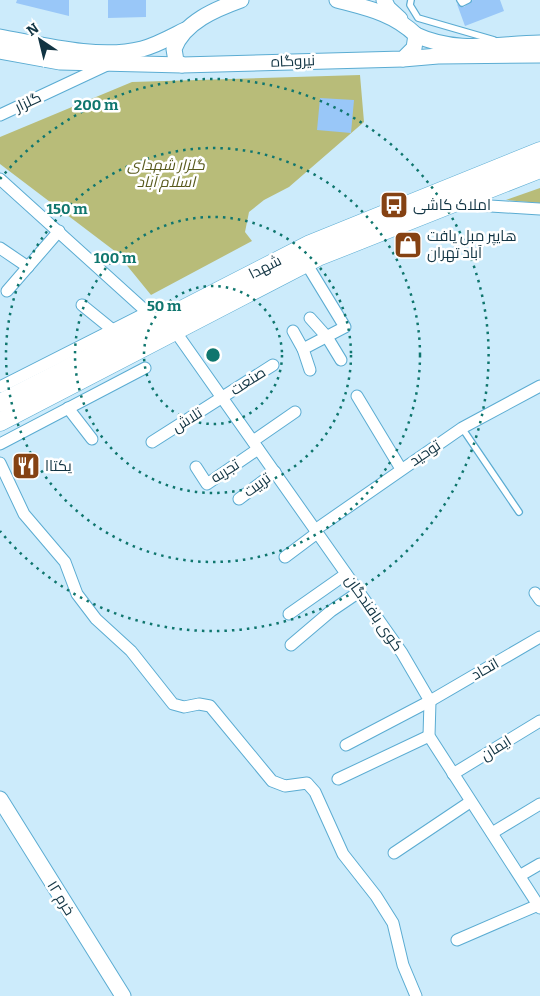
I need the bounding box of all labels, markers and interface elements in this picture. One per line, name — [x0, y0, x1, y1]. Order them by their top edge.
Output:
north arrow — [15, 15, 65, 65]
text: N — [24, 20, 42, 40]
street label: نیروگاه — [270, 51, 316, 71]
street label: گلزار — [11, 88, 44, 116]
text: 200 m — [74, 96, 119, 114]
park label: گلزار شهدای اسلام آباد — [127, 156, 206, 192]
bus stop icon: املاک کاشی — [379, 190, 409, 220]
place label: املاک کاشی — [413, 196, 491, 215]
text: 150 m — [46, 200, 88, 218]
place label: هایپر مبل یافت آباد تهران — [427, 227, 517, 263]
shop icon: هایپر مبل یافت آباد تهران — [393, 230, 423, 260]
text: 100 m — [94, 249, 137, 267]
street label: شهدا — [246, 251, 285, 284]
text: 50 m — [147, 297, 182, 315]
centre of rings — [204, 346, 222, 364]
street label: صنعت — [227, 363, 269, 399]
street label: تلاش — [169, 404, 206, 437]
street label: توحید — [406, 436, 444, 470]
restaurant icon: یکتاا — [11, 451, 41, 481]
street label: تجربه — [207, 455, 243, 487]
place label: یکتاا — [45, 457, 72, 475]
street label: تربیت — [240, 469, 274, 501]
street label: کوی بافندگان — [340, 571, 407, 655]
street label: اتحاد — [468, 654, 502, 684]
street label: ایمان — [477, 732, 515, 765]
street label: خرم ۱۲ — [43, 877, 79, 919]

